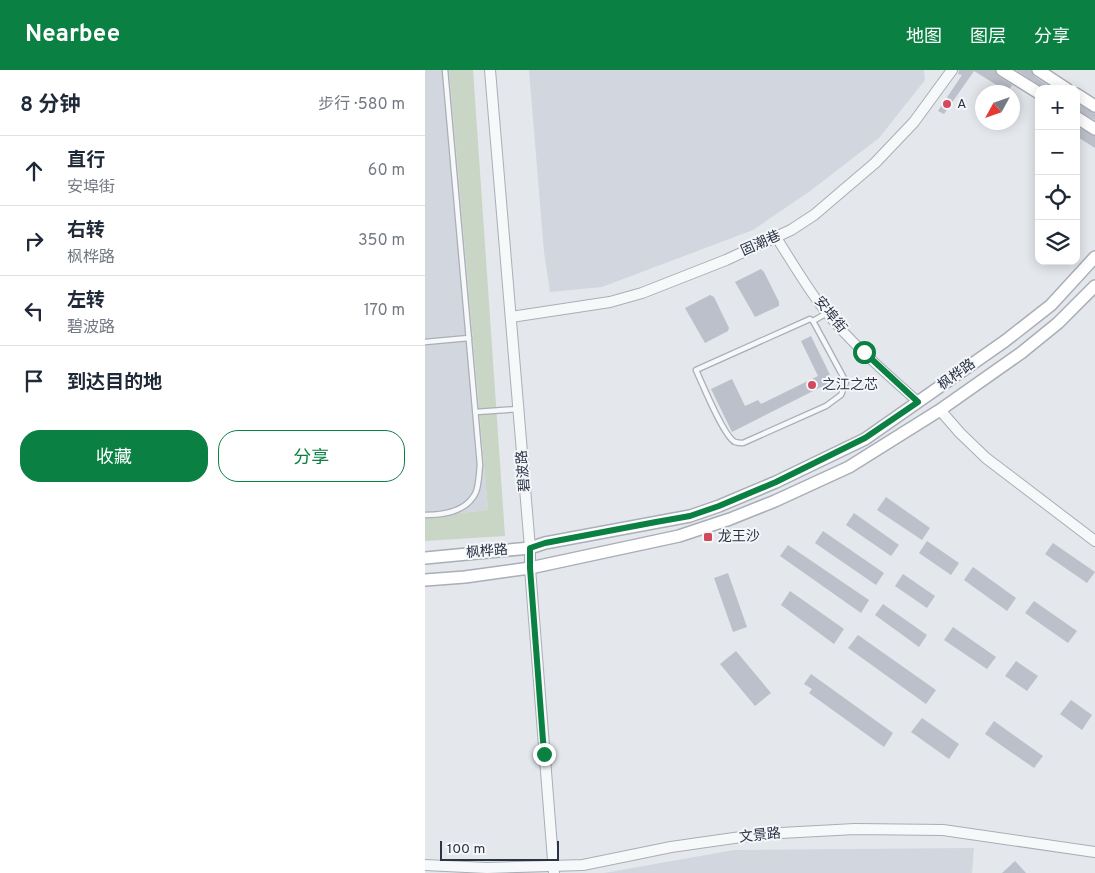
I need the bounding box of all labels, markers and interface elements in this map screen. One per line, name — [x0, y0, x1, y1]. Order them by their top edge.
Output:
text: Nearbee — [25, 20, 120, 50]
text: 地图 — [906, 26, 942, 49]
text: 图层 — [970, 26, 1006, 49]
text: 分享 — [1034, 26, 1070, 49]
north arrow — [975, 85, 1020, 130]
map controls — [1035, 85, 1080, 265]
button: + — [1035, 85, 1080, 130]
text: 8 分钟 — [20, 92, 80, 119]
text: 步行 · 580 m — [318, 95, 405, 115]
place label: A — [957, 96, 967, 113]
marker: A — [941, 98, 953, 110]
button: − — [1035, 130, 1080, 175]
text: 直行 — [67, 149, 105, 173]
icon: ahead — [20, 157, 48, 185]
text: 60 m — [368, 161, 405, 181]
button: locate — [1035, 175, 1080, 220]
text: 安埠街 — [67, 178, 115, 198]
text: 右转 — [67, 219, 105, 243]
button: layers — [1035, 220, 1080, 265]
icon: right — [20, 227, 48, 255]
street label: 固潮巷 — [738, 228, 784, 260]
text: 350 m — [358, 231, 405, 251]
text: 枫桦路 — [67, 248, 115, 268]
text: 左转 — [67, 289, 105, 313]
street label: 安埠街 — [810, 293, 851, 337]
icon: left — [20, 297, 48, 325]
text: 170 m — [364, 301, 405, 321]
text: 碧波路 — [67, 318, 115, 338]
route start — [853, 341, 876, 364]
street label: 枫桦路 — [934, 355, 979, 394]
icon: arrive — [20, 367, 48, 395]
text: 到达目的地 — [67, 371, 162, 395]
place label: 之江之芯 — [822, 377, 878, 394]
marker: 之江之芯 — [806, 379, 818, 391]
button: 收藏 — [20, 430, 208, 482]
button: 分享 — [218, 430, 405, 482]
street label: 碧波路 — [514, 449, 534, 493]
place label: 龙王沙 — [718, 528, 760, 546]
marker: 龙王沙 — [702, 531, 714, 543]
street label: 枫桦路 — [465, 541, 509, 562]
route end — [533, 743, 556, 766]
street label: 文景路 — [738, 825, 782, 847]
scale bar — [440, 838, 559, 861]
text: 100 m — [447, 841, 485, 858]

